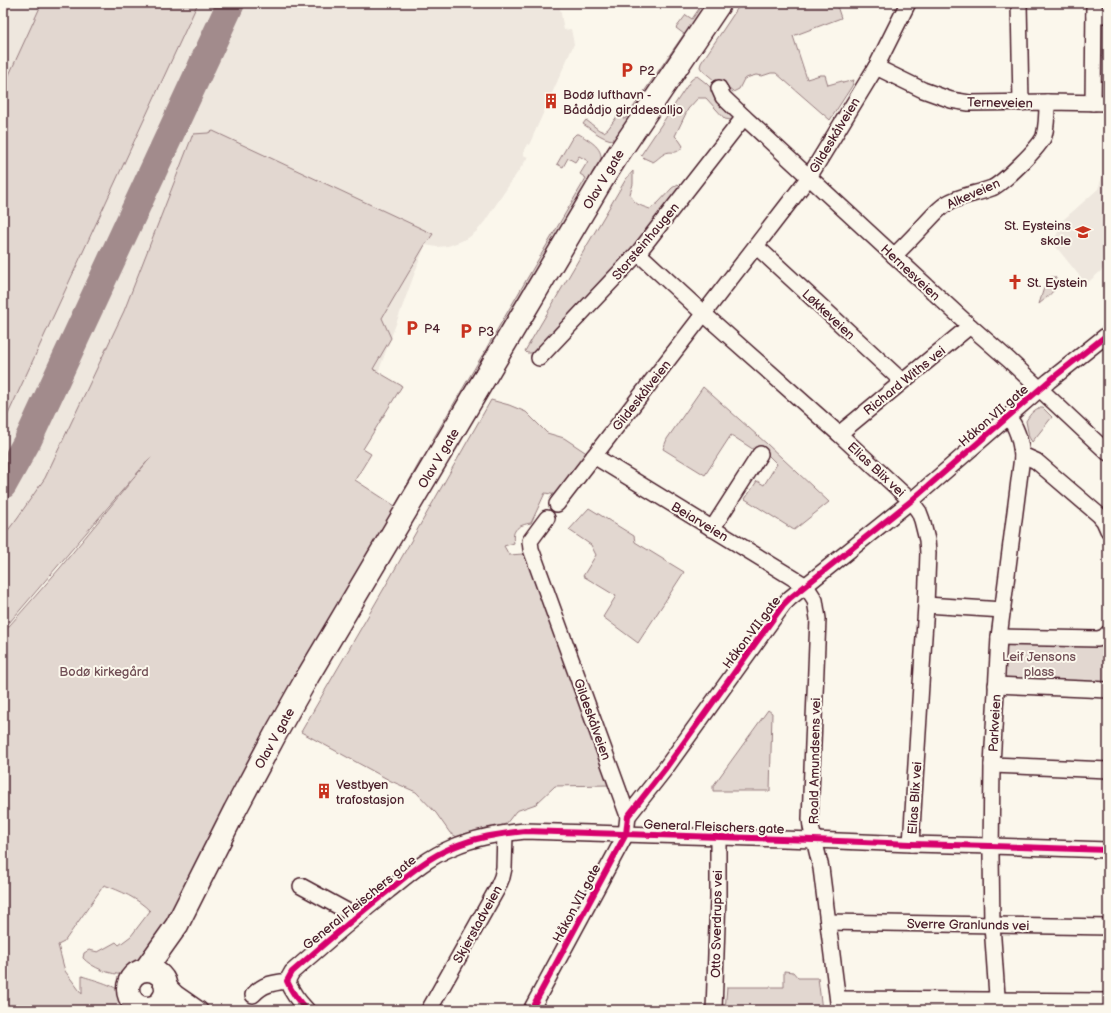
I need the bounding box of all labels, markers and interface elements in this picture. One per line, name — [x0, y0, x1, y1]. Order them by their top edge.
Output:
parking icon: P2 — [618, 61, 636, 79]
place label: P2 — [639, 63, 655, 79]
place label: Bodø lufthavn - Bådådjo girddesalljo — [563, 87, 683, 118]
building icon: Bodø lufthavn - Bådådjo girddesalljo — [542, 92, 560, 110]
street label: Terneveien — [967, 94, 1033, 112]
street label: Gildeskålveien — [806, 95, 864, 176]
street label: Olav V gate — [580, 146, 628, 212]
street label: Alkeveien — [944, 175, 1002, 213]
street label: Storsteinhaugen — [609, 200, 683, 284]
place label: St. Eysteins skole — [1004, 218, 1072, 249]
school or university icon: St. Eysteins skole — [1074, 223, 1092, 241]
street label: Hernesveien — [877, 241, 943, 304]
church icon: St. Eystein — [1006, 273, 1024, 291]
place label: St. Eystein — [1027, 275, 1087, 291]
street label: Løkkeveien — [799, 286, 858, 343]
parking icon: P4 — [403, 319, 421, 337]
place label: P4 — [424, 321, 440, 337]
parking icon: P3 — [457, 322, 475, 340]
place label: P3 — [478, 324, 494, 340]
street label: Richard Withs vei — [860, 343, 949, 419]
street label: Gildeskålveien — [609, 357, 674, 434]
street label: Håkon VII gate — [956, 381, 1032, 450]
street label: Olav V gate — [415, 425, 463, 491]
street label: Elias Blix vei — [844, 439, 909, 501]
street label: Beiarveien — [668, 499, 731, 545]
street label: Håkon VII gate — [719, 593, 784, 672]
park label: Leif Jensons plass — [1002, 649, 1076, 680]
park label: Bodø kirkegård — [59, 664, 149, 680]
street label: Gildeskålveien — [570, 676, 614, 762]
street label: Parkveien — [985, 694, 1005, 752]
street label: Roald Amundsens vei — [806, 698, 824, 824]
street label: Olav V gate — [252, 705, 298, 772]
street label: Elias Blix vei — [904, 761, 926, 835]
place label: Vestbyen trafostasjon — [336, 777, 404, 808]
building icon: Vestbyen trafostasjon — [315, 782, 333, 800]
street label: General Fleischers gate — [643, 817, 785, 837]
street label: General Fleischers gate — [300, 852, 420, 953]
street label: Håkon VII gate — [549, 861, 604, 945]
street label: Otto Sverdrups vei — [708, 870, 726, 978]
street label: Skjerstadveien — [450, 883, 506, 966]
street label: Sverre Granlunds vei — [907, 916, 1029, 934]

